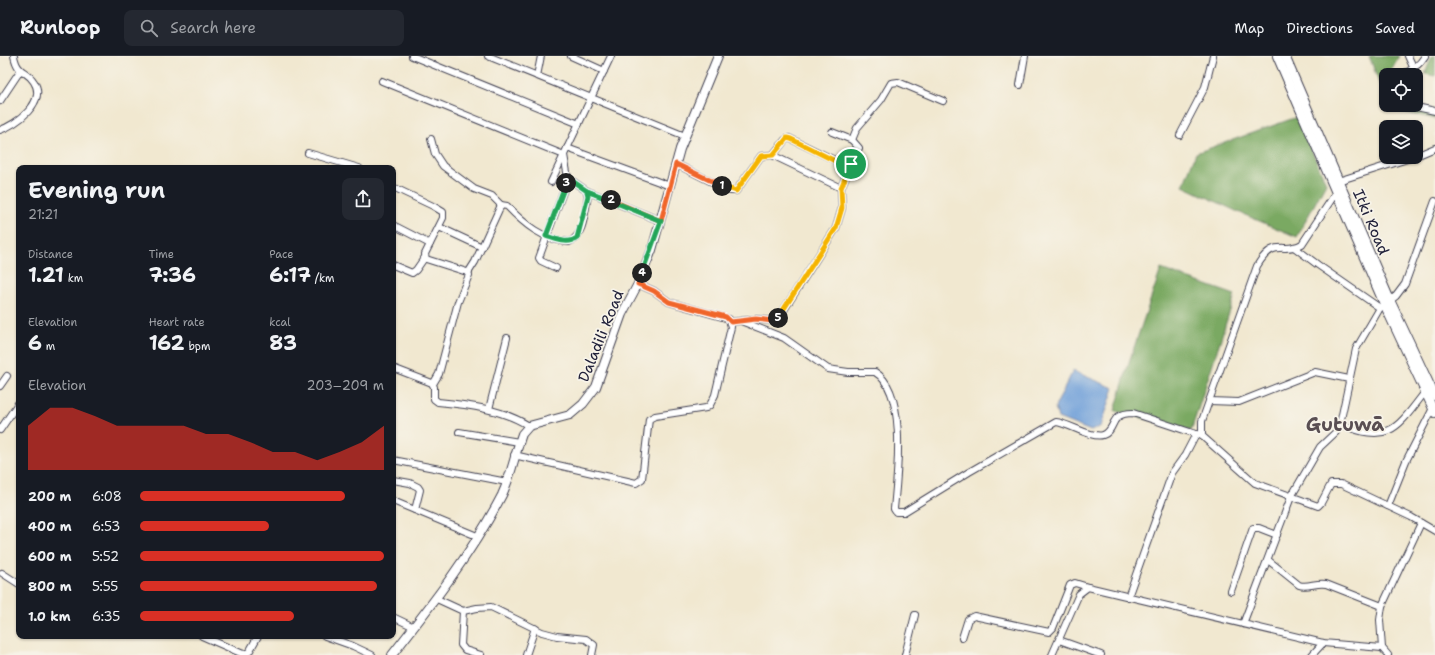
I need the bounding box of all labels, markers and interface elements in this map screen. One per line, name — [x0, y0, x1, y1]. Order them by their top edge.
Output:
search box — [124, 10, 404, 46]
text: Runloop — [20, 15, 100, 40]
icon: search — [138, 17, 160, 39]
text: Search here — [170, 18, 256, 38]
text: Map — [1235, 19, 1265, 37]
text: Directions — [1287, 19, 1353, 37]
text: Saved — [1375, 19, 1415, 37]
map controls — [1379, 68, 1423, 164]
button: locate — [1379, 68, 1423, 112]
button: layers — [1379, 120, 1423, 164]
pin — [834, 147, 868, 181]
icon: arrive — [840, 153, 862, 175]
pin: 3 — [556, 173, 576, 193]
text: 3 — [562, 175, 570, 190]
text: Evening run — [28, 176, 165, 205]
pin: 1 — [712, 176, 732, 196]
button: share — [342, 178, 384, 220]
text: 1 — [719, 178, 725, 193]
street label: Itki Road — [1348, 186, 1394, 258]
pin: 2 — [601, 190, 621, 210]
text: 2 — [607, 192, 615, 207]
text: 21:21 — [28, 206, 58, 223]
text: Distance — [28, 247, 73, 262]
text: Time — [149, 247, 174, 262]
text: Pace — [269, 247, 294, 262]
text: 1.21 — [28, 262, 64, 288]
text: 7:36 — [149, 262, 196, 288]
text: 6:17 — [269, 262, 311, 288]
pin: 4 — [632, 263, 652, 283]
text: 4 — [638, 265, 646, 280]
text: km — [64, 271, 83, 286]
text: /km — [311, 271, 334, 286]
street label: Daladili Road — [573, 287, 629, 385]
pin: 5 — [768, 308, 788, 328]
text: 5 — [775, 310, 781, 325]
text: Elevation — [28, 315, 77, 330]
text: Heart rate — [149, 315, 205, 330]
text: kcal — [269, 315, 291, 330]
text: 6 — [28, 330, 42, 356]
text: 162 — [149, 330, 185, 356]
text: 83 — [269, 330, 297, 356]
text: m — [42, 339, 55, 354]
text: bpm — [185, 339, 211, 354]
text: Elevation — [28, 377, 86, 394]
text: 203–209 m — [307, 377, 384, 394]
district label: Gutuwā — [1306, 412, 1384, 437]
text: 200 m — [28, 488, 71, 505]
text: 6:08 — [92, 488, 122, 505]
text: 400 m — [28, 518, 72, 535]
text: 6:53 — [92, 518, 120, 535]
text: 600 m — [28, 548, 72, 565]
text: 5:52 — [92, 548, 119, 565]
text: 800 m — [28, 578, 72, 595]
text: 5:55 — [92, 578, 118, 595]
text: 1.0 km — [28, 608, 70, 625]
text: 6:35 — [92, 608, 120, 625]

